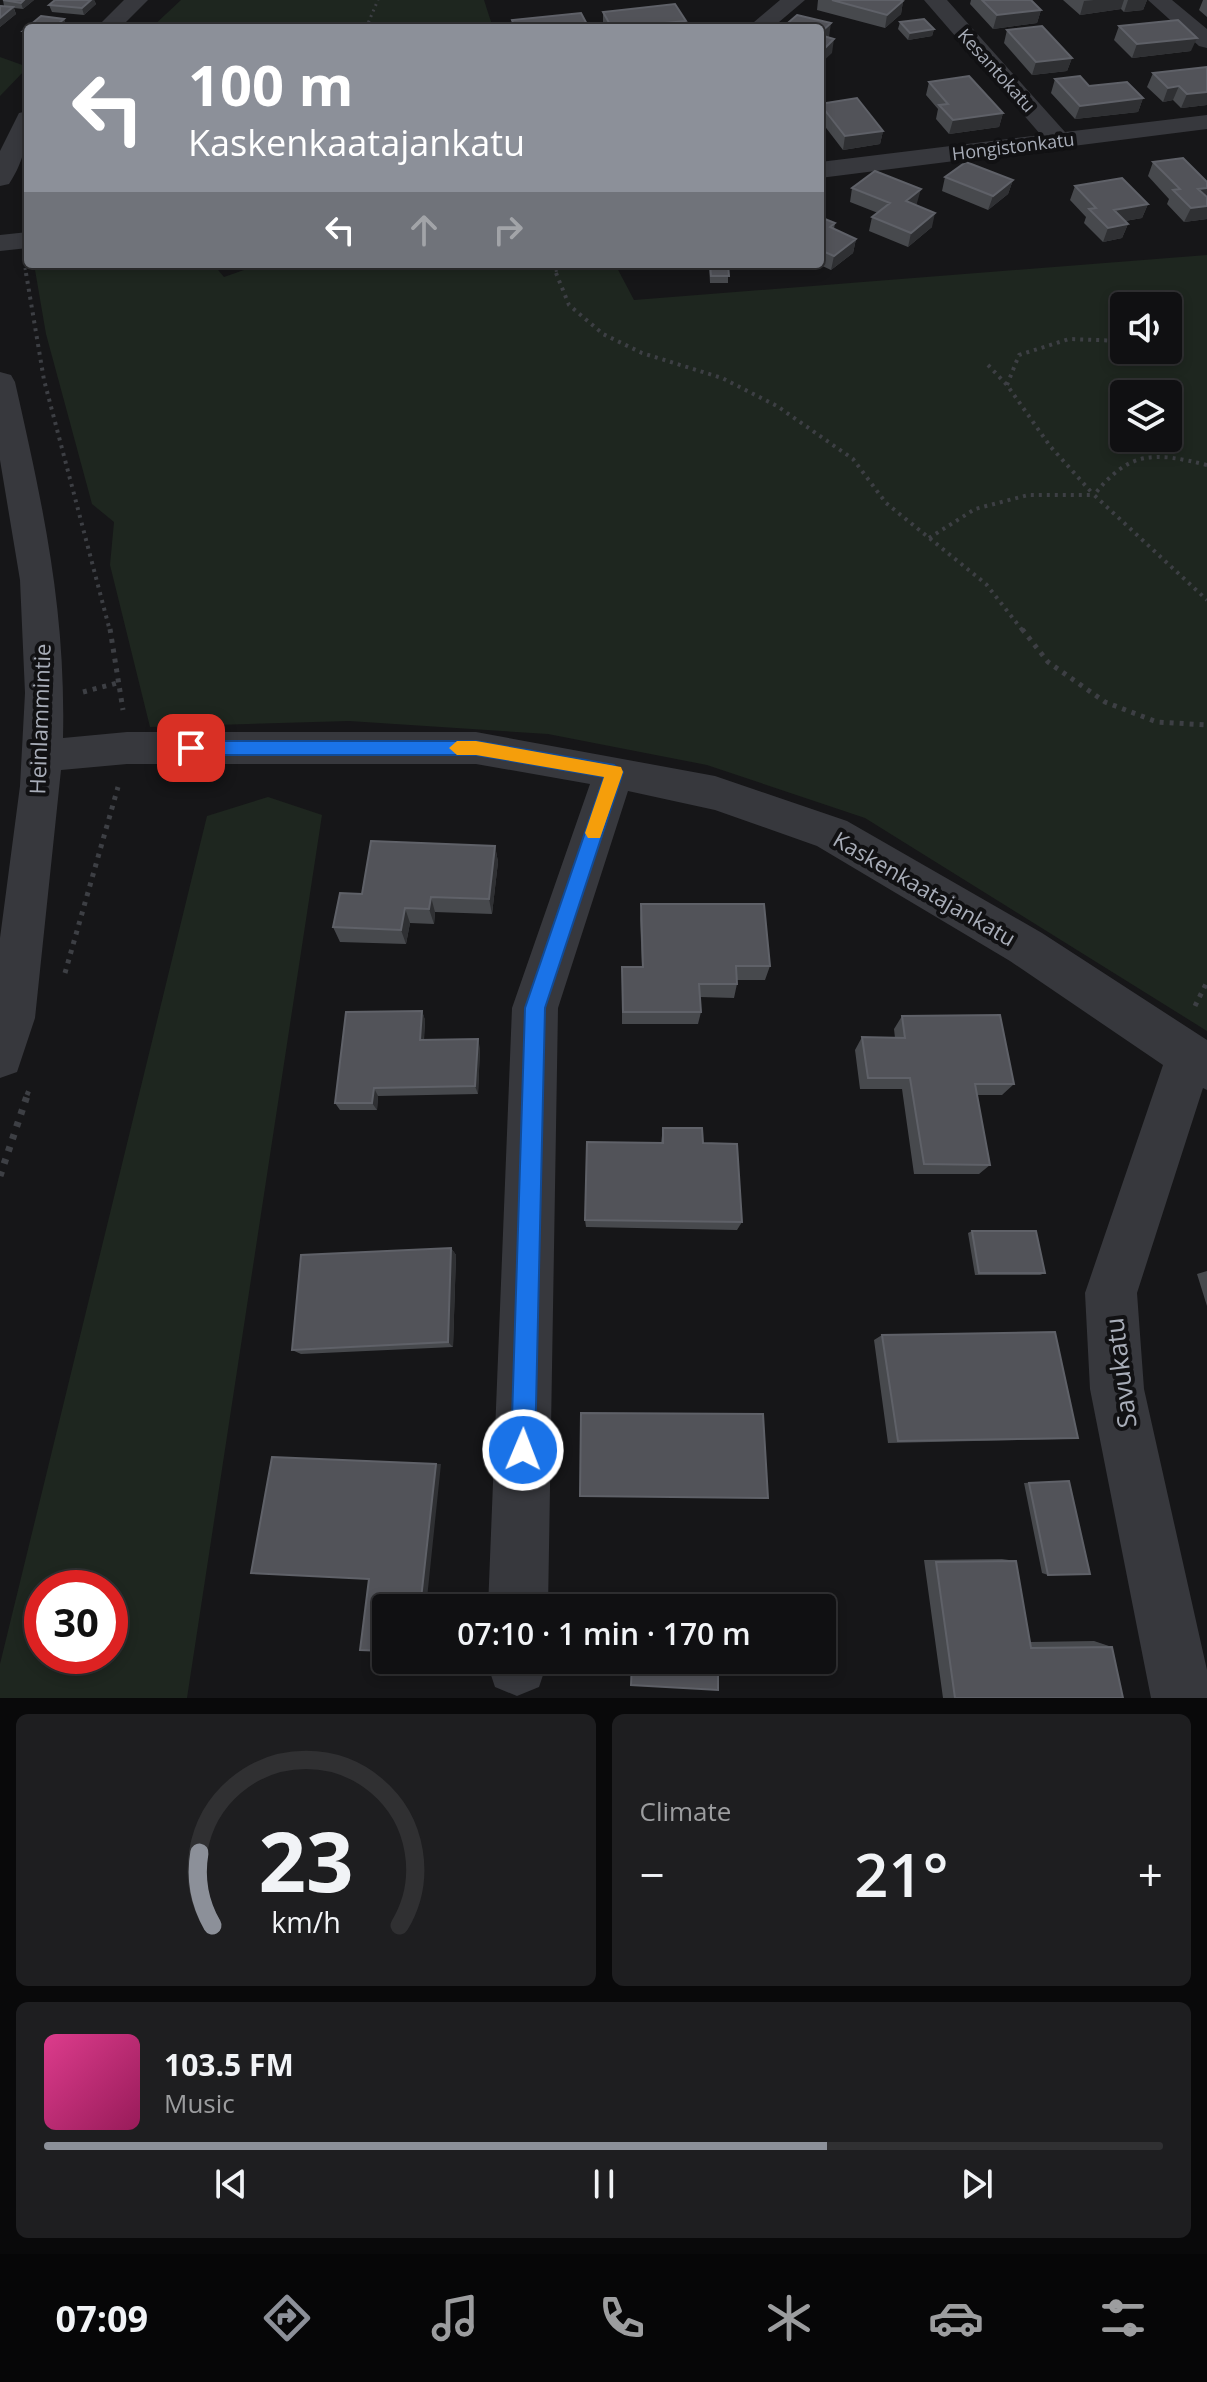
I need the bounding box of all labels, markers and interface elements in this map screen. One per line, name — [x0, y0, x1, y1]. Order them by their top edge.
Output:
street label: Kesantokatu — [953, 23, 1041, 117]
text: 100 m — [188, 46, 354, 122]
icon: left — [56, 56, 160, 160]
text: Kaskenkaatajankatu — [188, 118, 525, 167]
street label: Hongistonkatu — [950, 127, 1076, 165]
icon: left — [318, 208, 362, 252]
icon: ahead — [402, 208, 446, 252]
icon: right — [486, 208, 530, 252]
map controls — [1110, 292, 1182, 452]
button: sound — [1110, 292, 1182, 364]
button: layers — [1110, 380, 1182, 452]
street label: Heinlammintie — [21, 643, 57, 795]
pin — [157, 714, 225, 782]
icon: arrive — [169, 726, 213, 770]
street label: Kaskenkaatajankatu — [828, 823, 1022, 953]
street label: Savukatu — [1095, 1316, 1145, 1430]
position arrow — [481, 1408, 565, 1492]
speed limit sign: 30 — [24, 1570, 128, 1674]
text: 07:10 · 1 min · 170 m — [457, 1613, 751, 1654]
text: Climate — [640, 1793, 731, 1829]
text: 23 — [258, 1803, 353, 1916]
text: 21° — [854, 1833, 948, 1915]
text: − — [640, 1844, 665, 1904]
text: + — [1138, 1844, 1163, 1904]
text: km/h — [271, 1902, 340, 1941]
text: 103.5 FM — [164, 2044, 294, 2085]
text: Music — [164, 2085, 235, 2121]
icon: previous — [209, 2162, 253, 2206]
icon: pause — [582, 2162, 626, 2206]
icon: next — [955, 2162, 999, 2206]
icon: directions — [259, 2290, 315, 2346]
icon: music — [427, 2290, 483, 2346]
icon: phone — [594, 2290, 650, 2346]
icon: climate — [761, 2290, 817, 2346]
icon: car — [928, 2290, 984, 2346]
icon: filters — [1095, 2290, 1151, 2346]
text: 07:09 — [56, 2294, 148, 2343]

